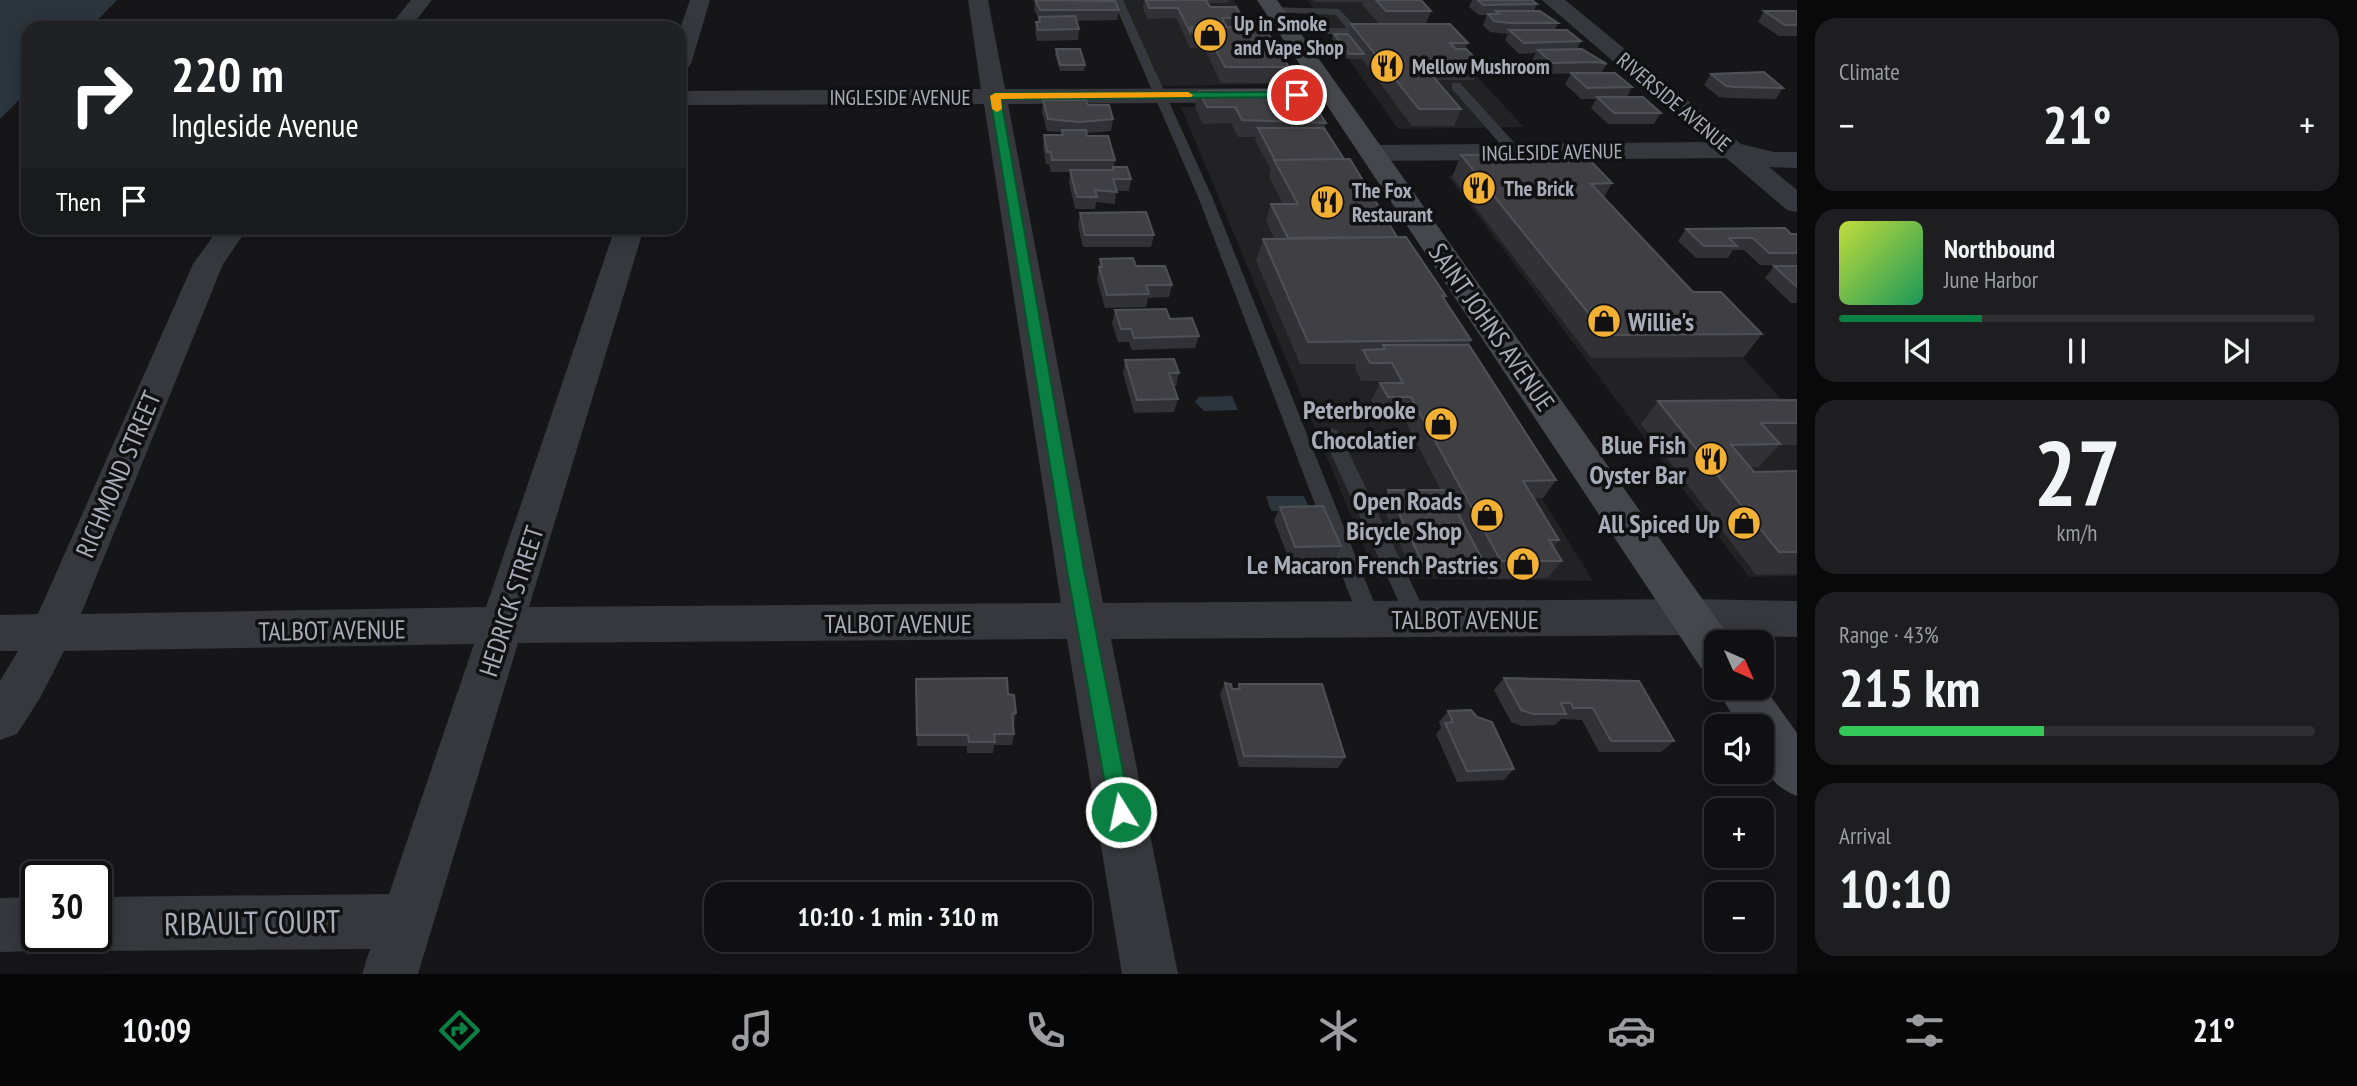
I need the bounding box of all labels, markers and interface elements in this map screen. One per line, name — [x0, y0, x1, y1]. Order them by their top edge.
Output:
place label: Up in Smoke and Vape Shop — [1234, 10, 1344, 61]
shop icon: Up in Smoke and Vape Shop — [1191, 16, 1229, 54]
text: 220 m — [171, 42, 284, 106]
street label: RIVERSIDE AVENUE — [1611, 46, 1737, 158]
restaurant icon: Mellow Mushroom — [1368, 47, 1406, 85]
icon: right — [56, 49, 147, 140]
place label: Mellow Mushroom — [1412, 53, 1550, 80]
text: Climate — [1839, 57, 1900, 86]
pin — [1267, 65, 1327, 125]
icon: arrive — [1278, 76, 1316, 114]
street label: INGLESIDE AVENUE — [829, 84, 971, 111]
text: 21° — [2043, 91, 2111, 158]
text: − — [1839, 100, 1855, 149]
text: + — [2299, 100, 2315, 149]
text: Ingleside Avenue — [171, 104, 359, 146]
street label: INGLESIDE AVENUE — [1481, 137, 1623, 167]
restaurant icon: The Brick — [1460, 169, 1498, 207]
place label: The Brick — [1504, 175, 1574, 202]
place label: The Fox Restaurant — [1352, 177, 1433, 228]
icon: arrive — [115, 182, 153, 220]
restaurant icon: The Fox Restaurant — [1308, 183, 1346, 221]
text: Then — [56, 185, 101, 218]
text: Northbound — [1944, 232, 2055, 265]
street label: SAINT JOHNS AVENUE — [1422, 237, 1562, 417]
text: June Harbor — [1944, 265, 2038, 294]
shop icon: Willie's — [1585, 302, 1623, 340]
place label: Willie's — [1627, 305, 1694, 338]
icon: previous — [1899, 332, 1937, 370]
icon: pause — [2058, 332, 2096, 370]
icon: next — [2217, 332, 2255, 370]
street label: RICHMOND STREET — [68, 385, 168, 562]
place label: Peterbrooke Chocolatier — [1303, 393, 1416, 456]
shop icon: Peterbrooke Chocolatier — [1422, 405, 1460, 443]
text: 27 — [2034, 413, 2121, 531]
place label: Blue Fish Oyster Bar — [1590, 428, 1686, 491]
restaurant icon: Blue Fish Oyster Bar — [1692, 440, 1730, 478]
place label: Open Roads Bicycle Shop — [1346, 484, 1462, 547]
shop icon: Open Roads Bicycle Shop — [1468, 496, 1506, 534]
shop icon: All Spiced Up — [1725, 504, 1763, 542]
place label: All Spiced Up — [1597, 507, 1720, 540]
text: km/h — [2057, 518, 2097, 547]
street label: HEDRICK STREET — [471, 521, 551, 680]
shop icon: Le Macaron French Pastries — [1504, 545, 1542, 583]
place label: Le Macaron French Pastries — [1247, 548, 1498, 581]
street label: TALBOT AVENUE — [1391, 603, 1539, 636]
street label: TALBOT AVENUE — [824, 607, 972, 640]
street label: TALBOT AVENUE — [258, 612, 406, 648]
text: Range · 43% — [1839, 620, 1939, 649]
north arrow — [1704, 630, 1774, 700]
map controls — [1704, 630, 1774, 952]
text: 215 km — [1839, 654, 1980, 721]
button: sound — [1704, 714, 1774, 784]
position arrow — [1084, 775, 1158, 849]
button: + — [1704, 798, 1774, 868]
text: Arrival — [1839, 821, 1891, 850]
text: 10:10 — [1839, 855, 1951, 922]
speed limit sign: 30 — [21, 861, 112, 952]
button: − — [1704, 882, 1774, 952]
street label: RIBAULT COURT — [164, 899, 340, 945]
text: 10:10 · 1 min · 310 m — [798, 900, 998, 933]
icon: directions — [435, 1006, 484, 1055]
icon: music — [728, 1006, 777, 1055]
icon: phone — [1021, 1006, 1070, 1055]
icon: climate — [1314, 1006, 1363, 1055]
icon: car — [1607, 1006, 1656, 1055]
icon: filters — [1900, 1006, 1949, 1055]
text: 10:09 — [122, 1009, 191, 1051]
text: 21° — [2193, 1009, 2235, 1051]

